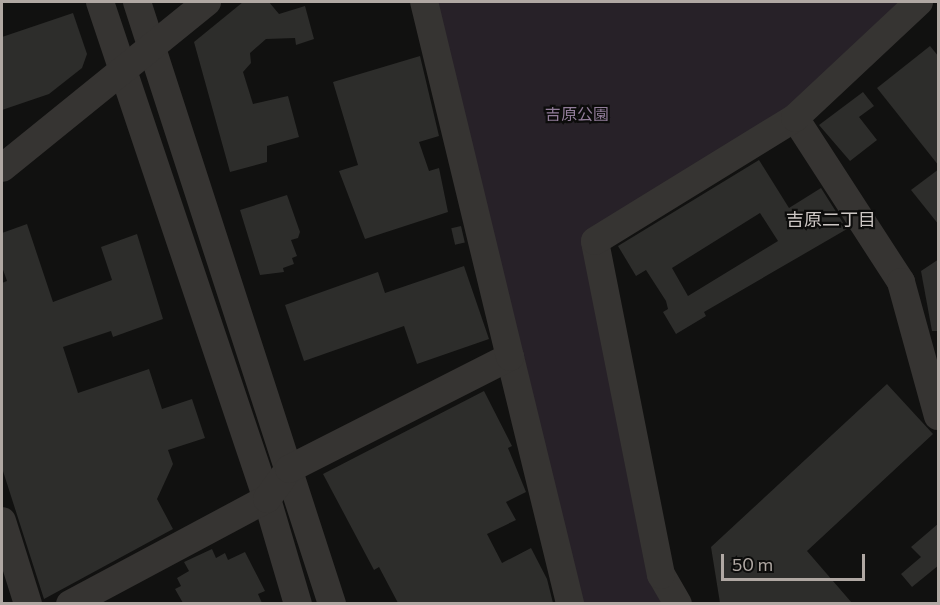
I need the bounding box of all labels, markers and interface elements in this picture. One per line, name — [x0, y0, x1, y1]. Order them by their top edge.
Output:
park label: 吉原公園 — [545, 104, 609, 124]
district label: 吉原二丁目 — [786, 208, 876, 230]
scale bar — [724, 542, 868, 580]
text: 50 m — [732, 553, 773, 575]

